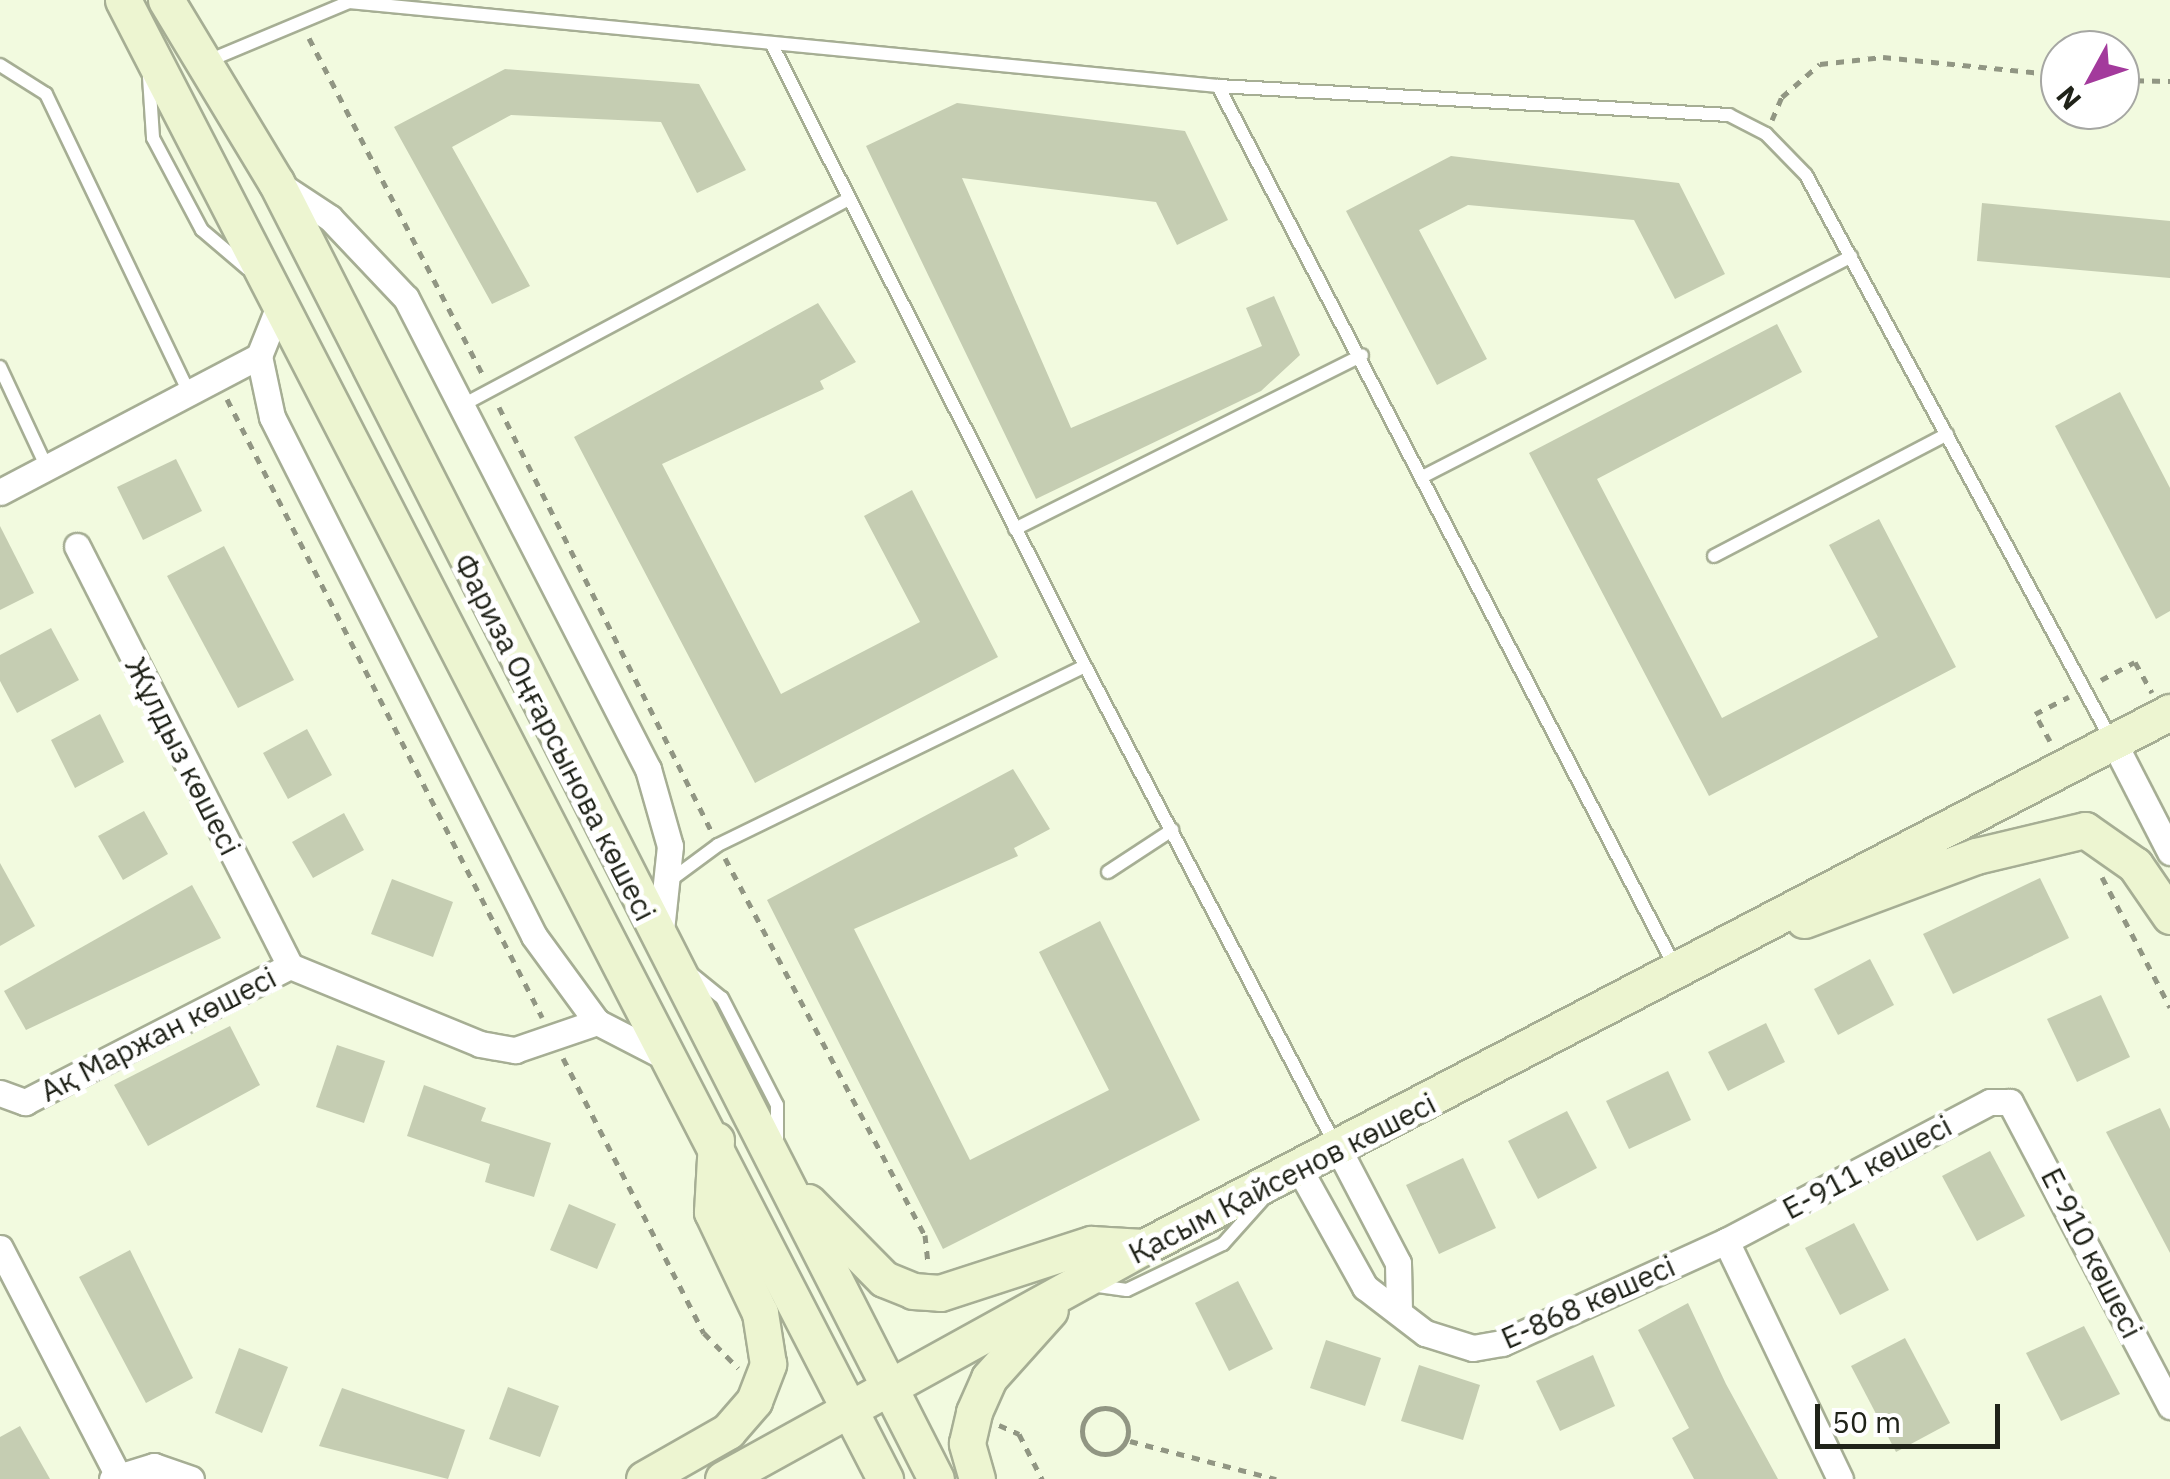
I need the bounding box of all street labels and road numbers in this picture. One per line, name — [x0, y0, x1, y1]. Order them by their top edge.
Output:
street label: Фариза Оңғарсынова көшесі — [446, 547, 664, 927]
street label: Жұлдыз көшесі — [118, 651, 248, 861]
street label: Ақ Маржан көшесі — [34, 959, 282, 1109]
street label: Қасым Қайсенов көшесі — [1122, 1085, 1442, 1271]
street label: Е-911 көшесі — [1776, 1107, 1958, 1227]
street label: Е-910 көшесі — [2034, 1162, 2150, 1344]
street label: Е-868 көшесі — [1496, 1248, 1680, 1356]

